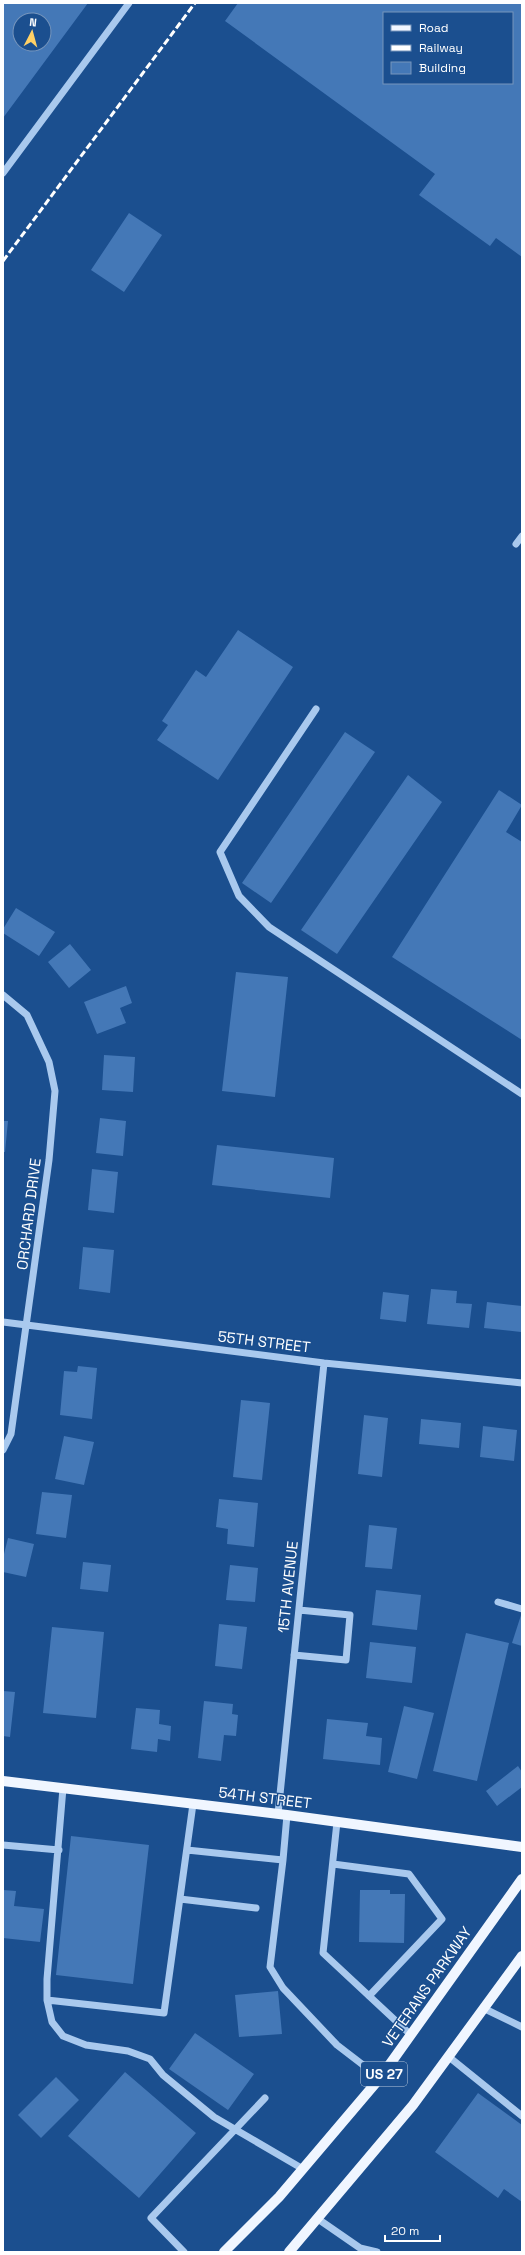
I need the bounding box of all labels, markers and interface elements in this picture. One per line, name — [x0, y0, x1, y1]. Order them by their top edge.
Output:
north arrow — [12, 12, 52, 52]
legend — [383, 12, 513, 84]
text: N — [29, 15, 37, 29]
text: Road — [419, 20, 448, 36]
text: Railway — [419, 40, 463, 56]
text: Building — [419, 60, 466, 76]
street label: ORCHARD DRIVE — [12, 1157, 45, 1271]
street label: 55TH STREET — [217, 1326, 312, 1357]
street label: 15TH AVENUE — [273, 1540, 302, 1634]
street label: 54TH STREET — [217, 1782, 313, 1813]
street label: VETERANS PARKWAY — [378, 1923, 475, 2051]
road number: US 27 — [361, 2062, 407, 2086]
scale bar — [385, 2217, 440, 2243]
text: 20 m — [391, 2223, 419, 2239]

